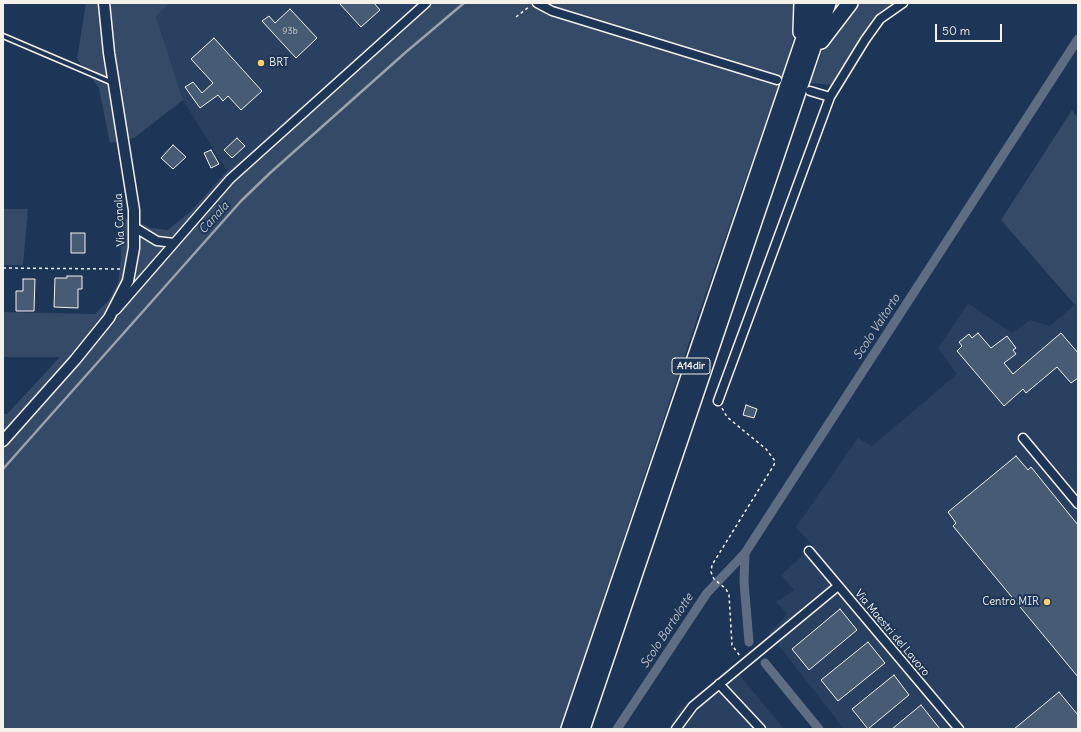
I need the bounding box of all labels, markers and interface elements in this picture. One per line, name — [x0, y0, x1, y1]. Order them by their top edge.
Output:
scale bar — [937, 16, 1004, 42]
text: 50 m — [942, 23, 970, 38]
house number: 93b — [282, 26, 298, 36]
place label: BRT — [269, 56, 289, 70]
marker: BRT — [256, 58, 266, 68]
street label: Via Canala — [112, 193, 128, 247]
water label: Canala — [196, 199, 232, 237]
water label: Scolo Valtorto — [851, 292, 903, 362]
road number: A14dir — [672, 358, 710, 374]
street label: Via Maestri del Lavoro — [852, 587, 932, 679]
water label: Scolo Bartolotte — [638, 591, 696, 671]
place label: Centro MIR — [982, 595, 1039, 609]
marker: Centro MIR — [1042, 597, 1052, 607]

